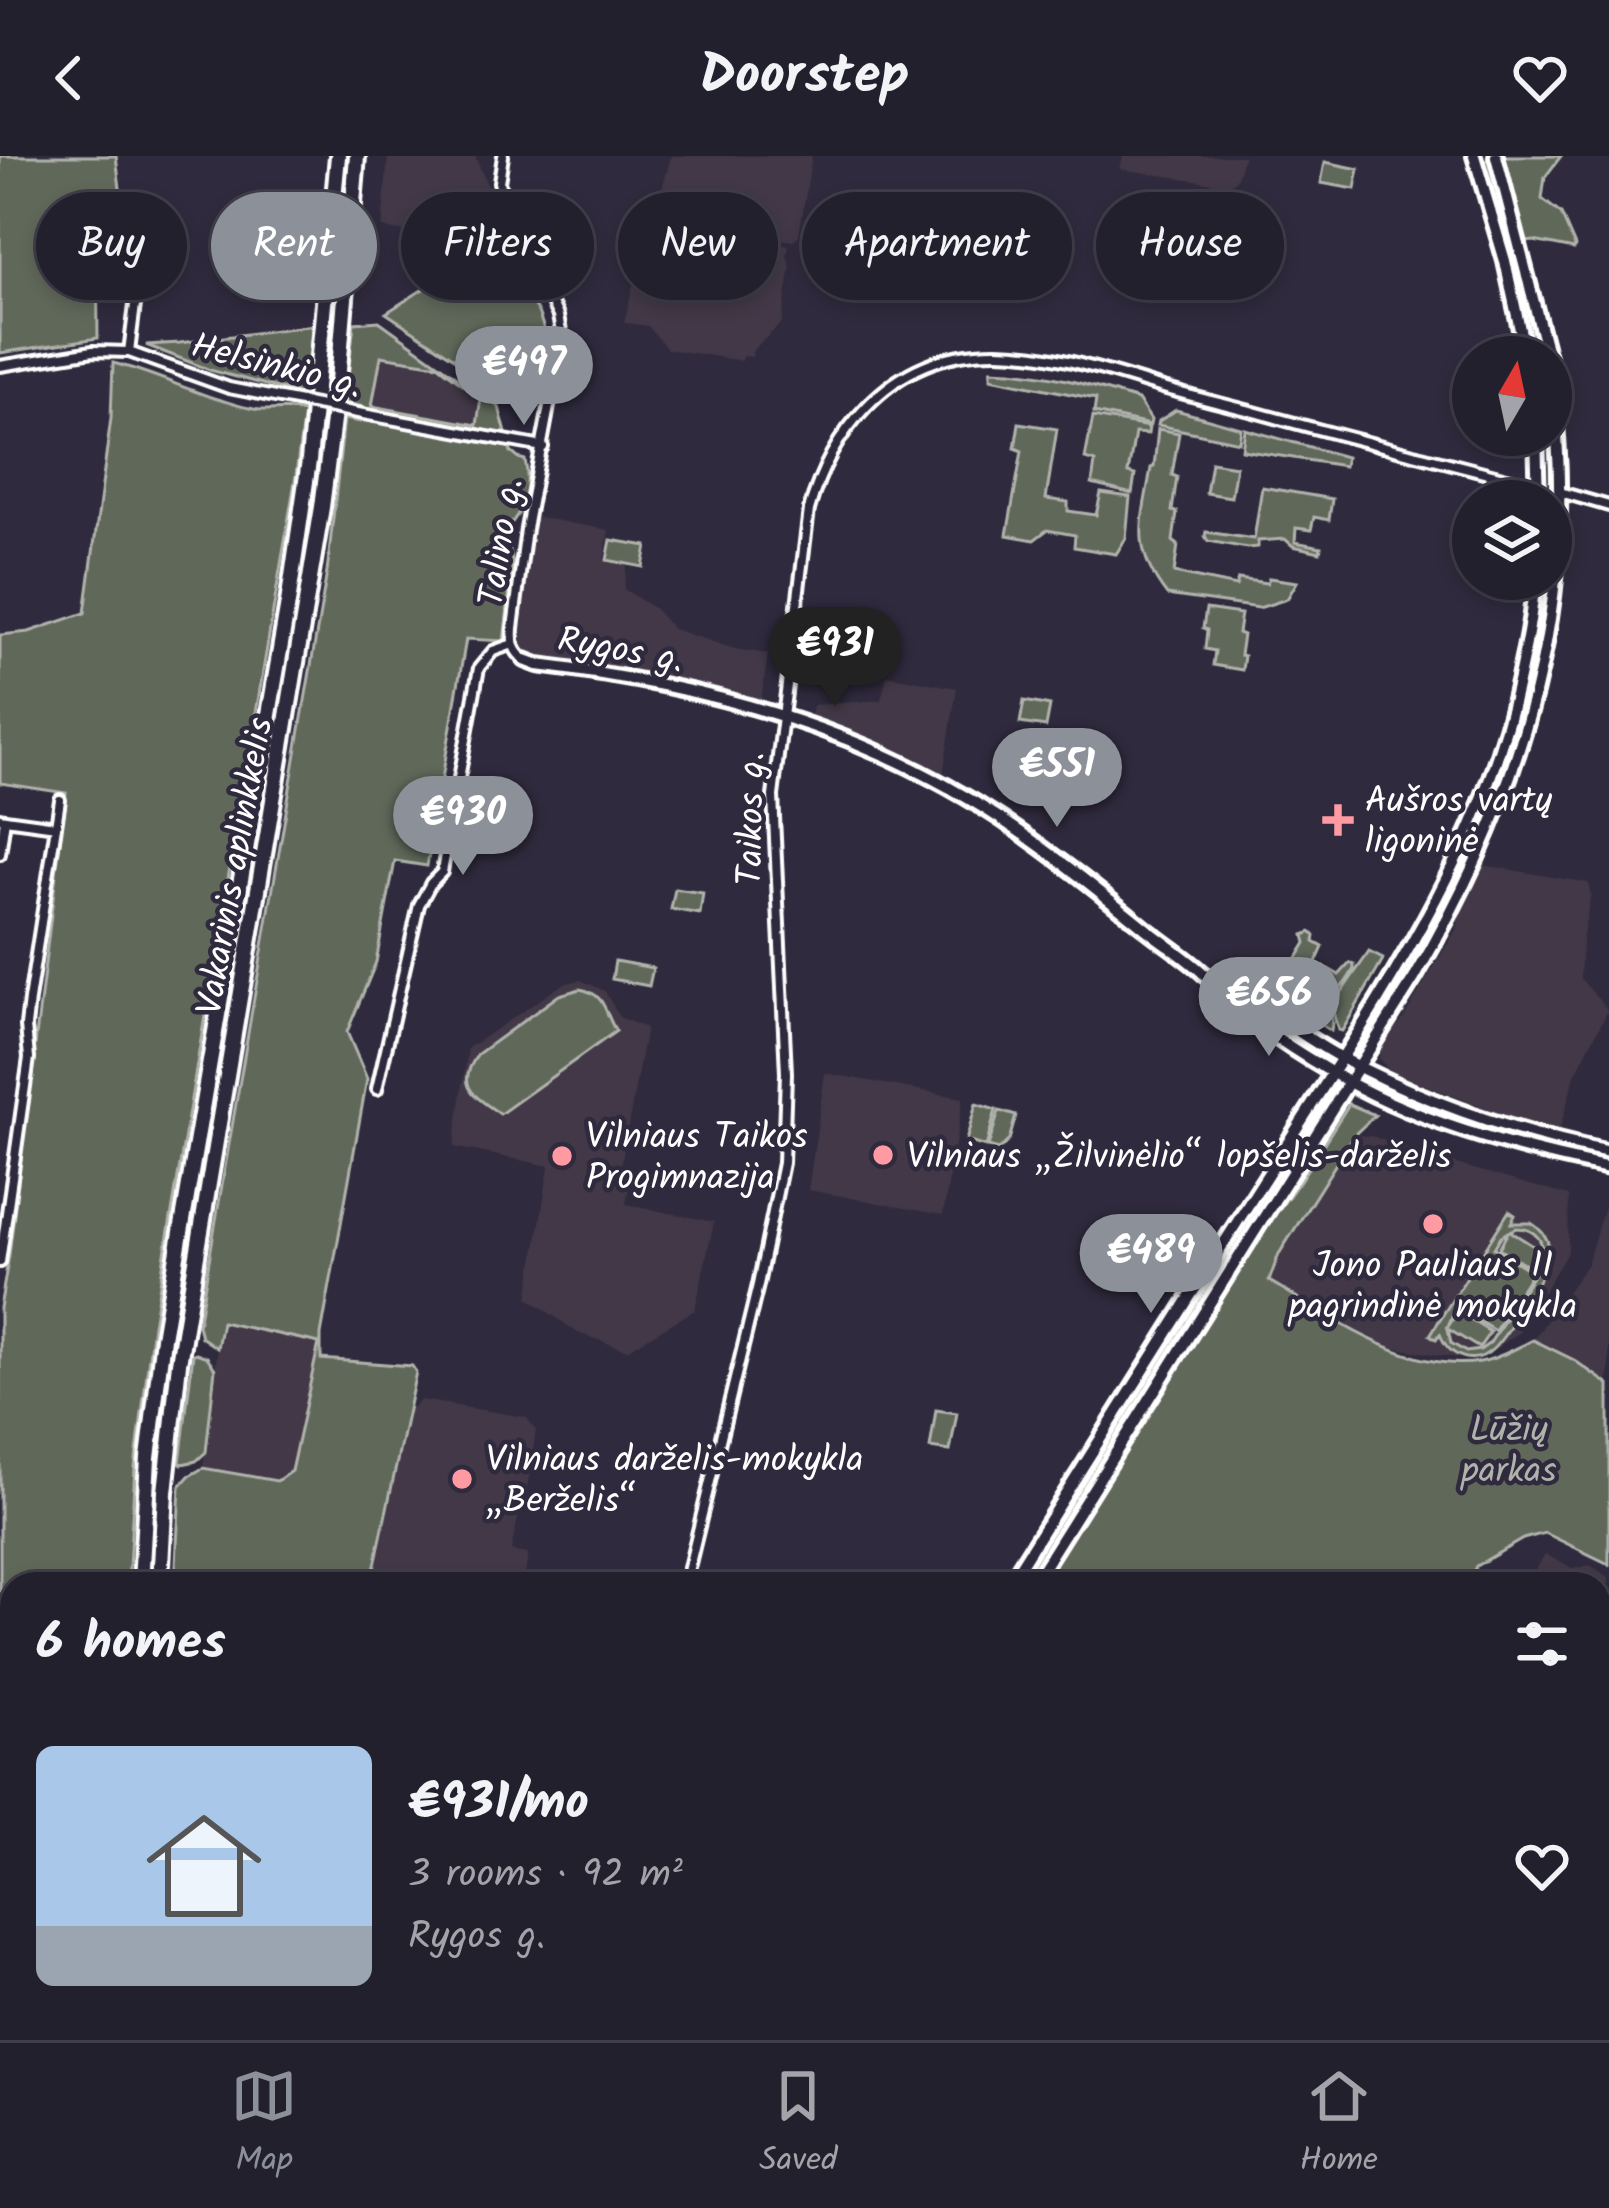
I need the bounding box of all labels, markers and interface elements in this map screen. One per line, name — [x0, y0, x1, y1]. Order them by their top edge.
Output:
text: Doorstep — [700, 35, 909, 121]
icon: back — [36, 45, 102, 111]
icon: heart — [1507, 45, 1573, 111]
chip: Buy — [36, 192, 187, 300]
chip: Rent — [211, 192, 377, 300]
chip: Filters — [401, 192, 594, 300]
chip: New — [618, 192, 778, 300]
chip: Apartment — [802, 192, 1072, 300]
chip: House — [1096, 192, 1284, 300]
street label: Helsinkio g. — [185, 319, 367, 416]
pin: €497 — [453, 326, 595, 428]
text: €497 — [482, 334, 566, 396]
north arrow — [1452, 336, 1572, 456]
map controls — [1452, 336, 1572, 600]
street label: Talino g. — [464, 474, 541, 611]
button: layers — [1452, 480, 1572, 600]
pin: €931 — [764, 607, 906, 709]
street label: Rygos g. — [553, 612, 688, 691]
text: €931 — [796, 615, 874, 677]
street label: Vakarinis aplinkkelis — [182, 713, 291, 1020]
pin: €551 — [986, 728, 1128, 830]
text: €551 — [1019, 736, 1095, 798]
street label: Taikos g. — [723, 752, 782, 886]
place label: Aušros vartų ligoninė — [1365, 774, 1553, 872]
pin: €930 — [392, 776, 534, 878]
text: €930 — [420, 784, 506, 846]
marker: Aušros vartų ligoninė — [1322, 804, 1354, 836]
pin: €656 — [1198, 957, 1340, 1059]
text: €656 — [1226, 965, 1312, 1027]
place label: Vilniaus Taikos Progimnazija — [586, 1110, 808, 1208]
place label: Vilniaus „Žilvinėlio“ lopšelis-darželis — [907, 1130, 1451, 1187]
marker: Vilniaus „Žilvinėlio“ lopšelis-darželis — [870, 1142, 896, 1168]
marker: Vilniaus Taikos Progimnazija — [549, 1143, 575, 1169]
marker: Jono Pauliaus II pagrindinė mokykla — [1420, 1211, 1446, 1237]
pin: €489 — [1080, 1214, 1222, 1316]
text: €489 — [1107, 1222, 1195, 1284]
place label: Jono Pauliaus II pagrindinė mokykla — [1287, 1239, 1577, 1337]
park label: Lūžių parkas — [1459, 1403, 1557, 1501]
place label: Vilniaus darželis-mokykla „Berželis“ — [486, 1433, 863, 1531]
marker: Vilniaus darželis-mokykla „Berželis“ — [449, 1466, 475, 1492]
text: 6 homes — [36, 1604, 226, 1685]
icon: filters — [1509, 1611, 1575, 1677]
text: €931/mo — [408, 1764, 589, 1845]
icon: home — [132, 1794, 276, 1938]
icon: heart — [1509, 1833, 1575, 1899]
text: 3 rooms · 92 m² — [408, 1845, 683, 1907]
text: Rygos g. — [408, 1907, 545, 1969]
tab: Map — [231, 2063, 297, 2188]
tab: Saved — [759, 2063, 838, 2188]
tab: Home — [1300, 2063, 1378, 2188]

